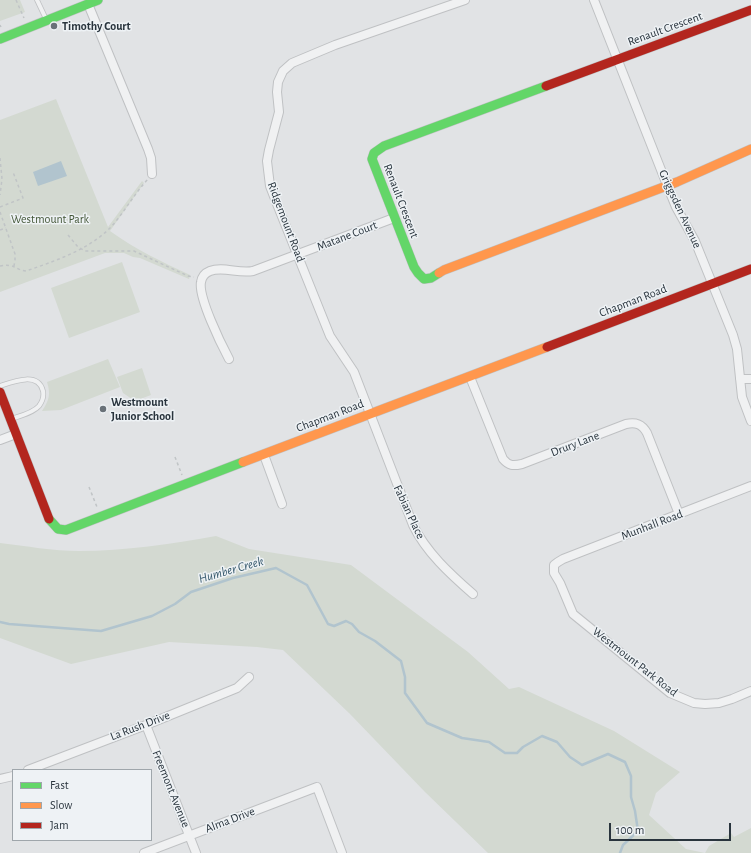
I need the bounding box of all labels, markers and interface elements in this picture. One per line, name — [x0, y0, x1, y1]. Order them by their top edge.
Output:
street label: Renault Crescent — [626, 9, 704, 49]
place label: Timothy Court — [62, 19, 131, 33]
marker: Timothy Court — [49, 21, 59, 31]
street label: Renault Crescent — [380, 162, 422, 240]
street label: Griggsden Avenue — [656, 168, 704, 250]
street label: Ridgemount Road — [264, 180, 308, 264]
park label: Westmount Park — [11, 212, 89, 226]
street label: Matane Court — [315, 218, 379, 254]
street label: Chapman Road — [597, 282, 669, 320]
place label: Westmount Junior School — [111, 395, 174, 423]
street label: Chapman Road — [294, 397, 366, 435]
marker: Westmount Junior School — [98, 404, 108, 414]
street label: Drury Lane — [549, 428, 601, 460]
street label: Fabian Place — [390, 483, 428, 541]
street label: Munhall Road — [619, 507, 685, 543]
water label: Humber Creek — [197, 553, 265, 587]
street label: Westmount Park Road — [590, 624, 680, 700]
street label: La Rush Drive — [108, 708, 172, 744]
street label: Freemont Avenue — [149, 748, 193, 830]
legend — [12, 769, 152, 841]
text: Fast — [50, 779, 69, 791]
text: Slow — [50, 799, 72, 811]
street label: Alma Drive — [203, 804, 257, 836]
scale bar — [611, 815, 733, 841]
text: Jam — [50, 819, 69, 831]
text: 100 m — [616, 824, 644, 836]

